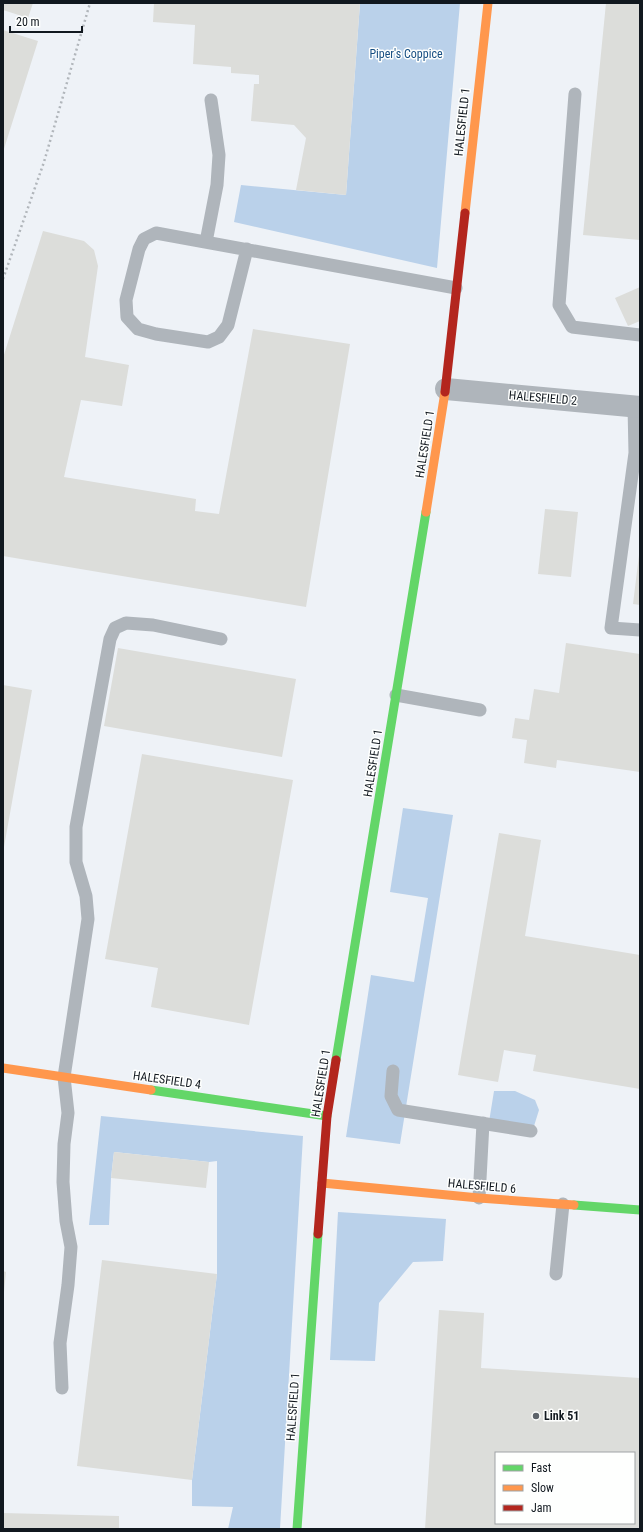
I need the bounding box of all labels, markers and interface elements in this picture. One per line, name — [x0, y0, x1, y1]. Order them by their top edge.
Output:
scale bar — [10, 8, 82, 34]
text: 20 m — [16, 15, 40, 29]
park label: Piper's Coppice — [369, 47, 443, 61]
street label: HALESFIELD 1 — [451, 87, 473, 157]
street label: HALESFIELD 2 — [508, 388, 578, 408]
street label: HALESFIELD 1 — [413, 409, 437, 479]
street label: HALESFIELD 1 — [361, 728, 385, 798]
street label: HALESFIELD 1 — [309, 1048, 333, 1118]
street label: HALESFIELD 4 — [132, 1068, 202, 1092]
street label: HALESFIELD 6 — [447, 1176, 517, 1196]
street label: HALESFIELD 1 — [284, 1372, 302, 1442]
place label: Link 51 — [544, 1409, 579, 1423]
marker: Link 51 — [531, 1411, 541, 1421]
legend — [495, 1452, 635, 1524]
text: Fast — [531, 1461, 552, 1475]
text: Slow — [531, 1481, 554, 1495]
text: Jam — [531, 1501, 552, 1515]

